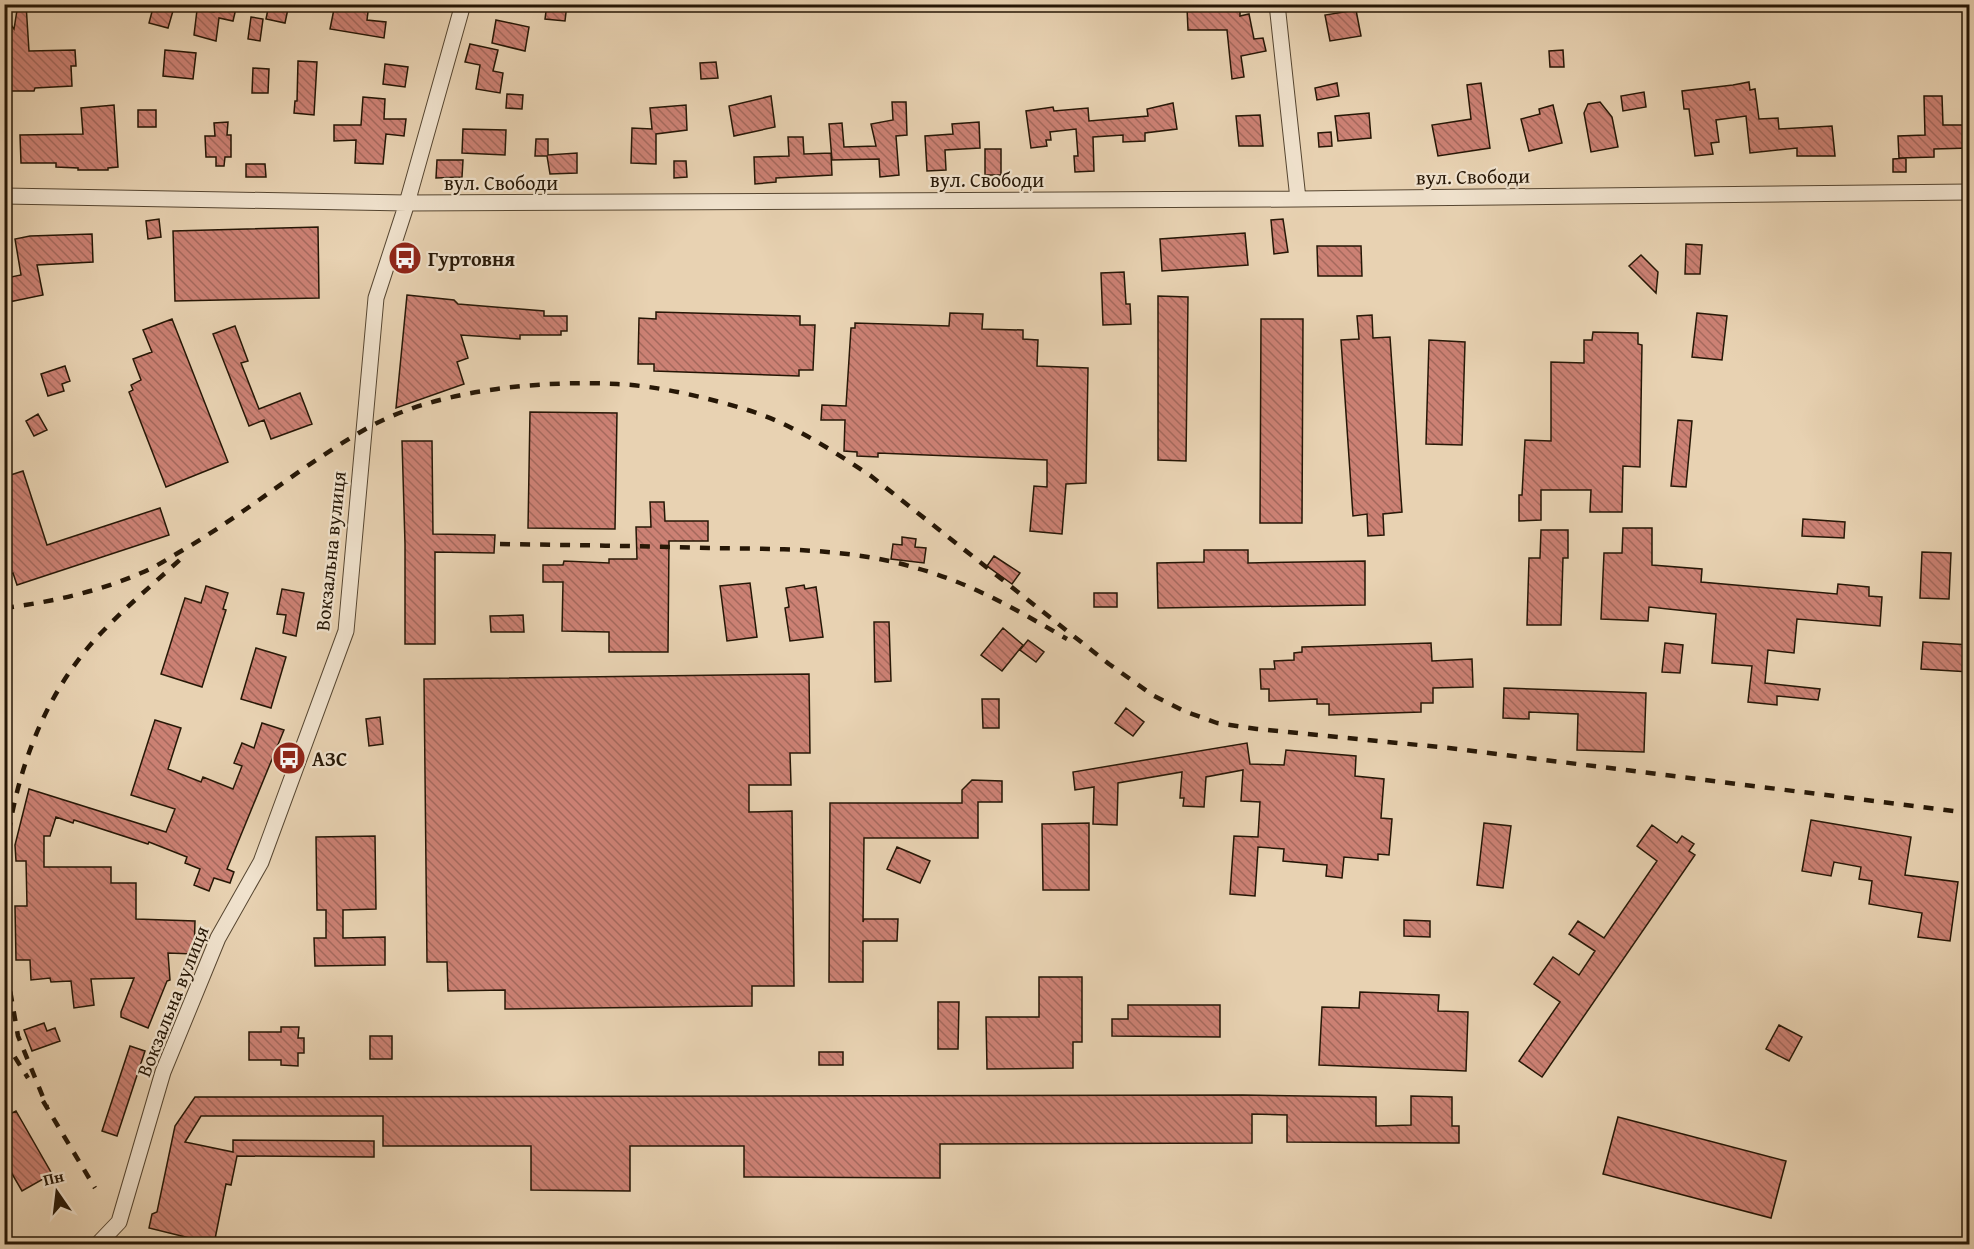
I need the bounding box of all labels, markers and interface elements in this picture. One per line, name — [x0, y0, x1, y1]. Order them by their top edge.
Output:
street label: вул. Свободи — [1416, 161, 1530, 191]
street label: вул. Свободи — [930, 165, 1044, 194]
street label: вул. Свободи — [444, 168, 558, 197]
bus stop icon: Гуртовня — [387, 240, 423, 276]
place label: Гуртовня — [428, 244, 515, 273]
street label: Вокзальна вулиця — [307, 470, 353, 632]
bus stop icon: АЗС — [271, 740, 307, 776]
place label: АЗС — [312, 744, 347, 773]
street label: Вокзальна вулиця — [128, 921, 216, 1081]
north arrow — [27, 1162, 87, 1222]
text: Пн — [40, 1163, 66, 1192]

